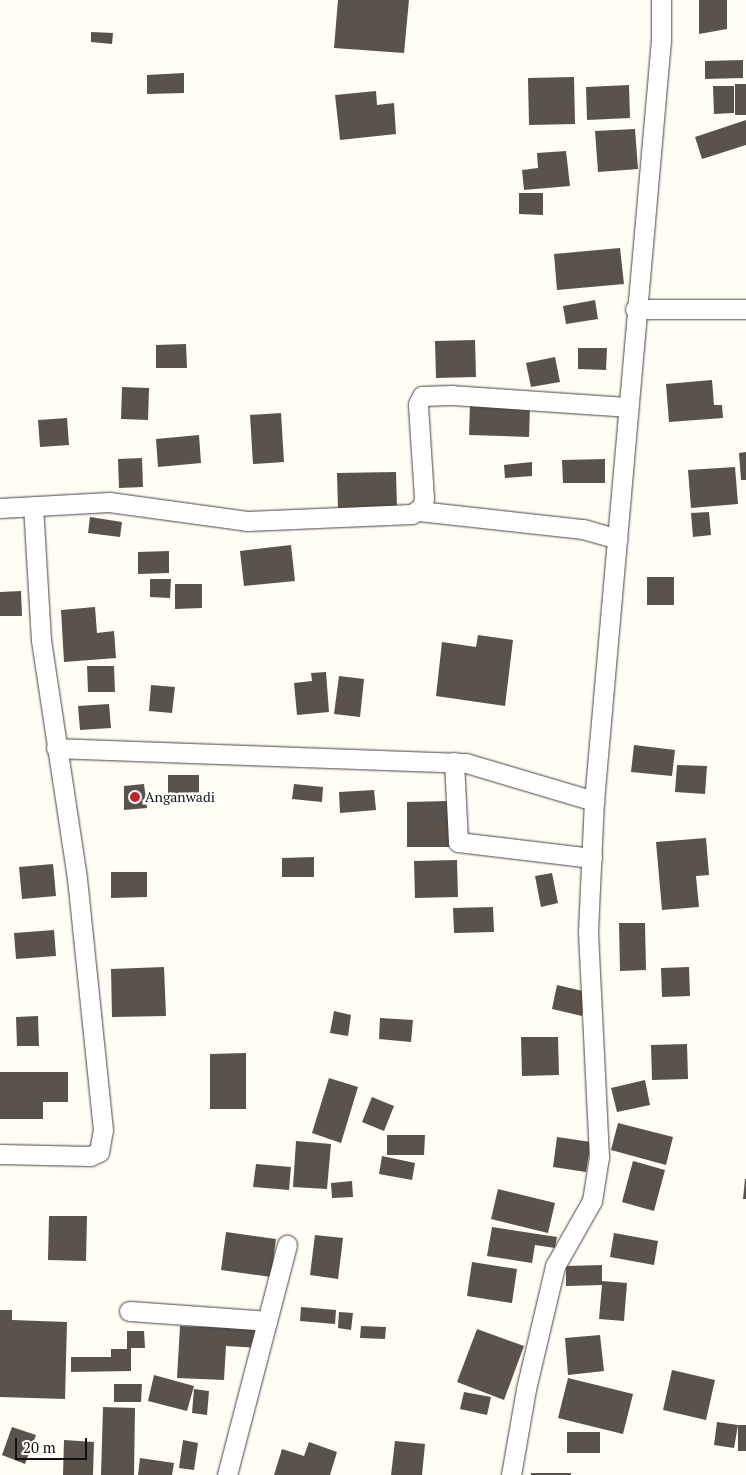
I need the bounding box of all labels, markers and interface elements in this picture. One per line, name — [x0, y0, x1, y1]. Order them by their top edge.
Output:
place label: Anganwadi — [145, 789, 215, 805]
marker: Anganwadi — [129, 791, 141, 803]
scale bar — [18, 1428, 90, 1460]
text: 20 m — [23, 1437, 56, 1457]

